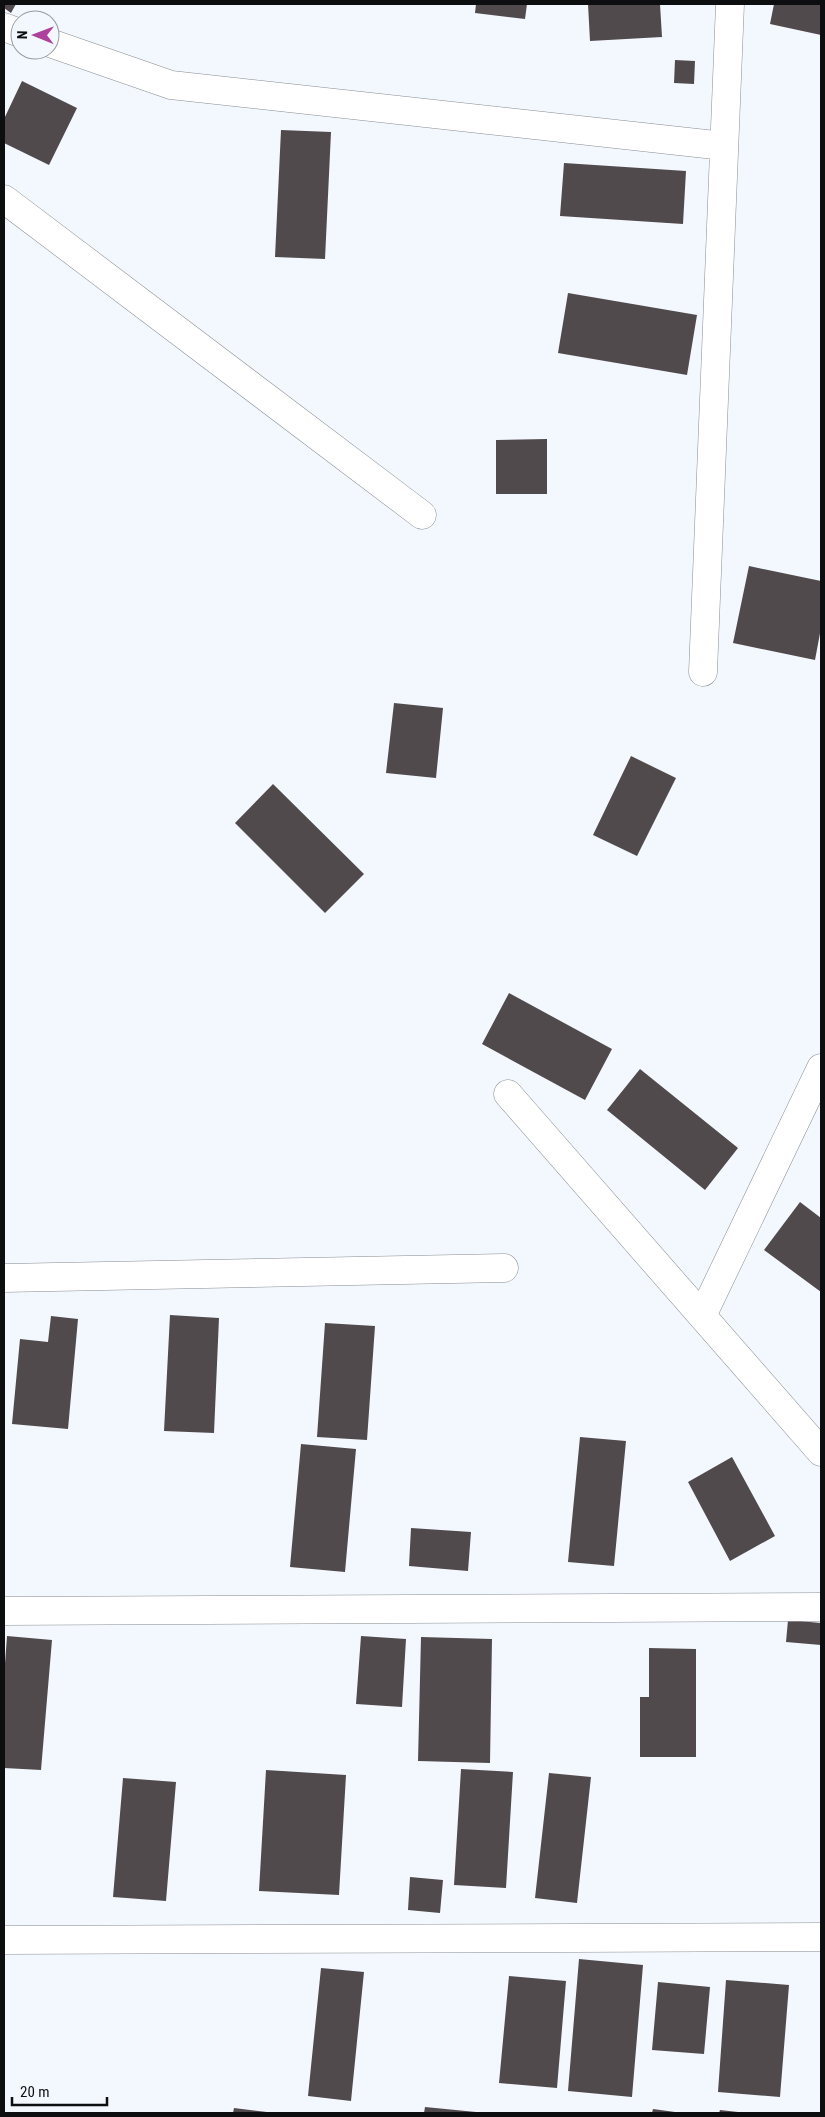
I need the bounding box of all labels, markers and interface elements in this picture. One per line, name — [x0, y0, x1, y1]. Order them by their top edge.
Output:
north arrow — [10, 10, 60, 60]
text: N — [14, 30, 30, 39]
scale bar — [12, 2074, 108, 2106]
text: 20 m — [20, 2083, 50, 2101]

